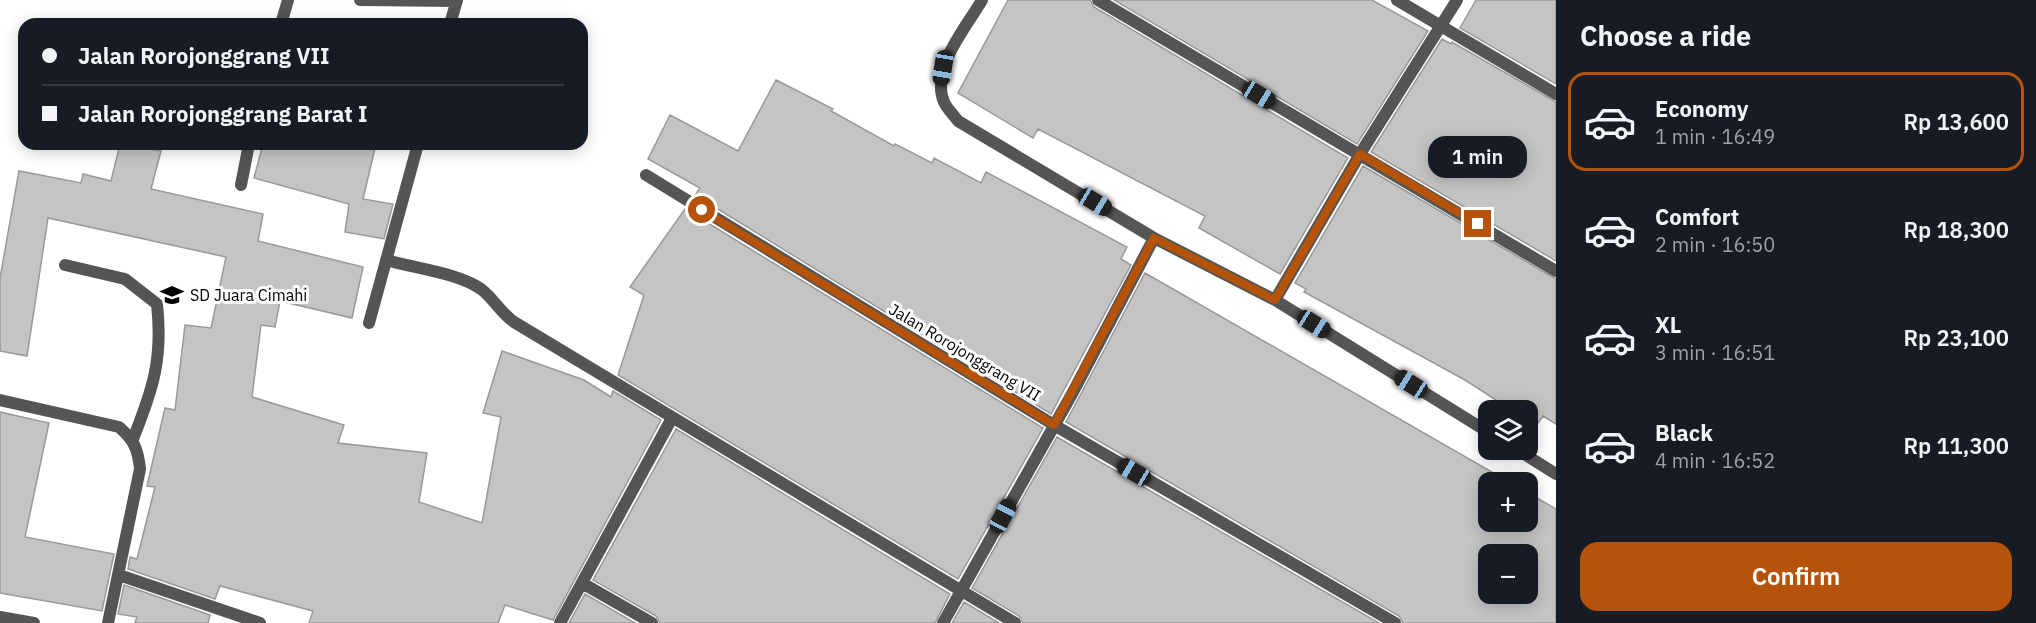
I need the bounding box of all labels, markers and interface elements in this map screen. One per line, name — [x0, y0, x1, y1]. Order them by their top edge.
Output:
text: Choose a ride — [1580, 18, 1751, 53]
text: Jalan Rorojonggrang VII — [78, 41, 330, 70]
car — [931, 49, 955, 87]
car — [1239, 78, 1279, 112]
text: Economy — [1655, 94, 1749, 123]
icon: car — [1583, 95, 1637, 149]
text: Jalan Rorojonggrang Barat I — [78, 99, 367, 128]
text: Rp 13,600 — [1903, 107, 2009, 136]
text: 1 min · 16:49 — [1655, 123, 1775, 150]
callout: 1 min — [1428, 137, 1528, 179]
text: 1 min — [1452, 143, 1503, 170]
car — [1075, 185, 1115, 219]
route start — [688, 196, 715, 223]
text: Comfort — [1655, 202, 1739, 231]
icon: car — [1583, 203, 1637, 257]
route end — [1464, 210, 1491, 237]
text: Rp 18,300 — [1903, 215, 2009, 244]
text: 2 min · 16:50 — [1655, 231, 1775, 258]
school or university icon: SD Juara Cimahi — [159, 282, 185, 308]
place label: SD Juara Cimahi — [190, 285, 307, 305]
street label: Jalan Rorojonggrang VII — [886, 299, 1044, 405]
car — [1294, 307, 1334, 341]
text: XL — [1655, 310, 1681, 339]
icon: car — [1583, 311, 1637, 365]
text: Rp 23,100 — [1903, 323, 2009, 352]
text: 3 min · 16:51 — [1655, 339, 1775, 366]
car — [1391, 367, 1431, 401]
map controls — [1478, 400, 1538, 604]
button: layers — [1478, 400, 1538, 460]
text: Black — [1655, 418, 1713, 447]
icon: car — [1583, 419, 1637, 473]
text: Rp 11,300 — [1903, 431, 2009, 460]
text: 4 min · 16:52 — [1655, 447, 1775, 474]
car — [1114, 455, 1154, 489]
button: + — [1478, 472, 1538, 532]
car — [987, 496, 1019, 536]
button: Confirm — [1580, 542, 2012, 611]
button: − — [1478, 544, 1538, 604]

